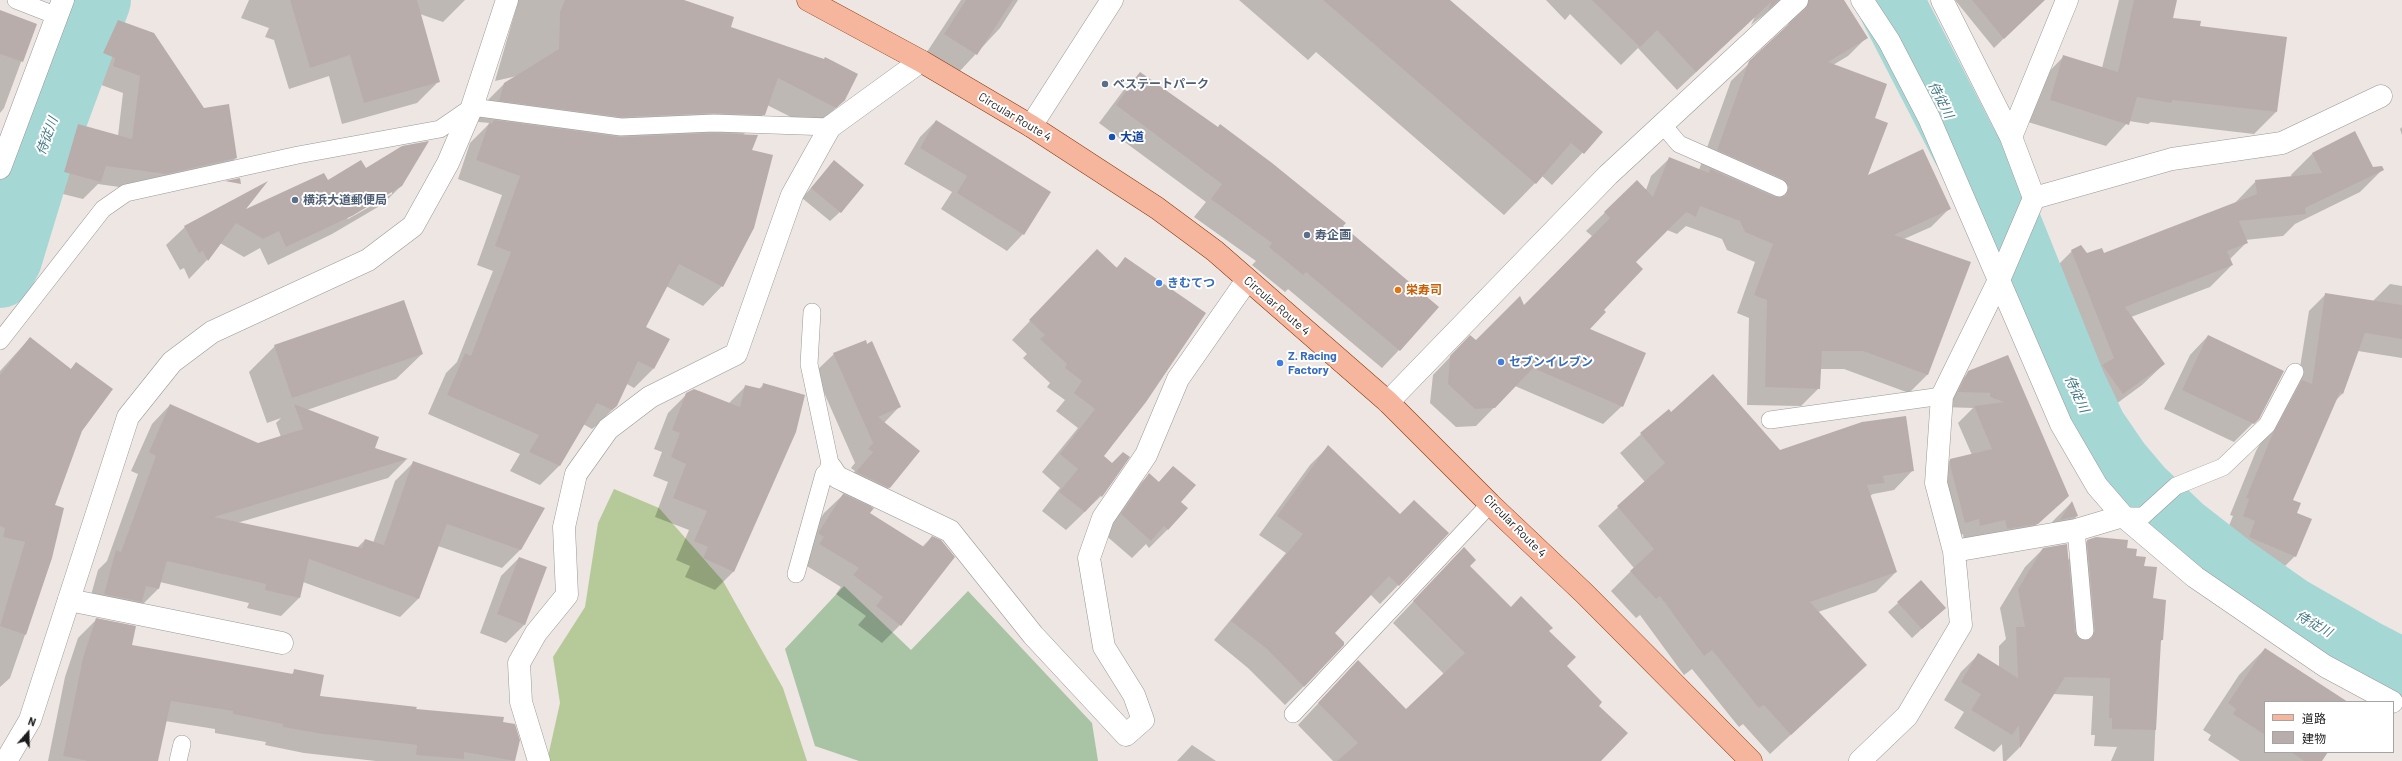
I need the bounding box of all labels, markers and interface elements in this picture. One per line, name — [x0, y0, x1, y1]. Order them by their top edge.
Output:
place label: べステートパーク — [1113, 77, 1209, 91]
marker: べステートパーク — [1100, 79, 1110, 89]
water label: 侍従川 — [1925, 79, 1957, 121]
street label: Circular Route 4 — [976, 89, 1054, 145]
water label: 侍従川 — [33, 115, 61, 157]
place label: 大道 — [1120, 130, 1144, 144]
marker: 大道 — [1107, 132, 1117, 142]
place label: 横浜大道郵便局 — [303, 193, 387, 207]
marker: 横浜大道郵便局 — [290, 195, 300, 205]
place label: 寿企画 — [1315, 228, 1351, 242]
marker: 寿企画 — [1302, 230, 1312, 240]
street label: Circular Route 4 — [1241, 273, 1313, 339]
place label: きむてつ — [1167, 276, 1215, 290]
marker: きむてつ — [1154, 278, 1164, 288]
place label: 栄寿司 — [1406, 283, 1442, 297]
marker: 栄寿司 — [1393, 285, 1403, 295]
place label: Z. Racing Factory — [1288, 349, 1337, 377]
place label: セブンイレブン — [1509, 355, 1593, 369]
marker: セブンイレブン — [1496, 357, 1506, 367]
marker: Z. Racing Factory — [1275, 358, 1285, 368]
water label: 侍従川 — [2062, 373, 2092, 415]
street label: Circular Route 4 — [1481, 492, 1549, 560]
water label: 侍従川 — [2293, 608, 2335, 640]
legend — [2264, 701, 2394, 753]
text: 道路 — [2302, 711, 2326, 725]
north arrow — [8, 713, 48, 753]
text: N — [27, 714, 38, 729]
text: 建物 — [2302, 731, 2326, 745]

